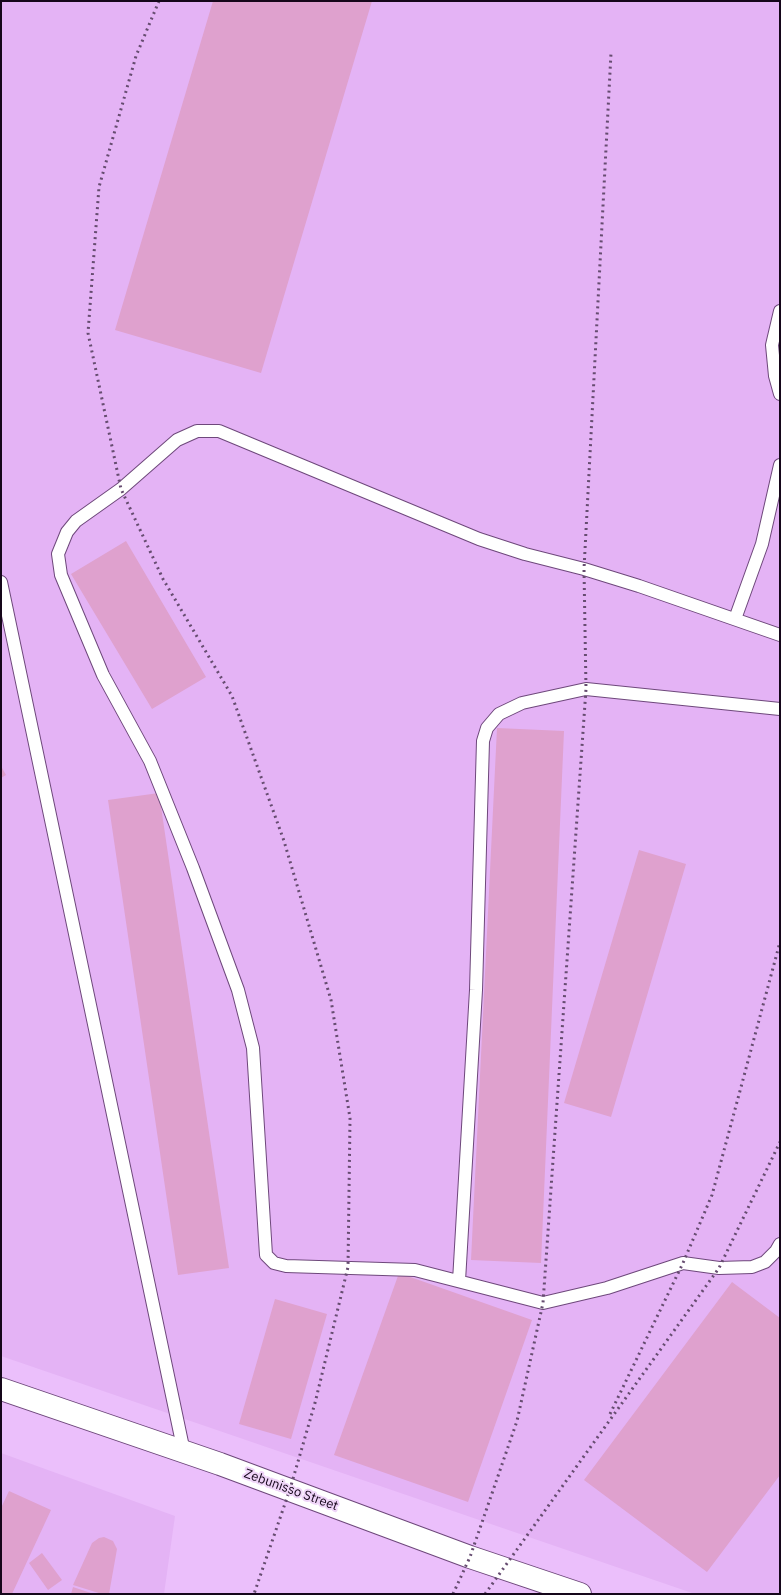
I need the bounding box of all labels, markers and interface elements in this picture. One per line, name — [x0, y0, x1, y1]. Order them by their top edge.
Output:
street label: Zebunisso Street — [242, 1466, 340, 1514]

